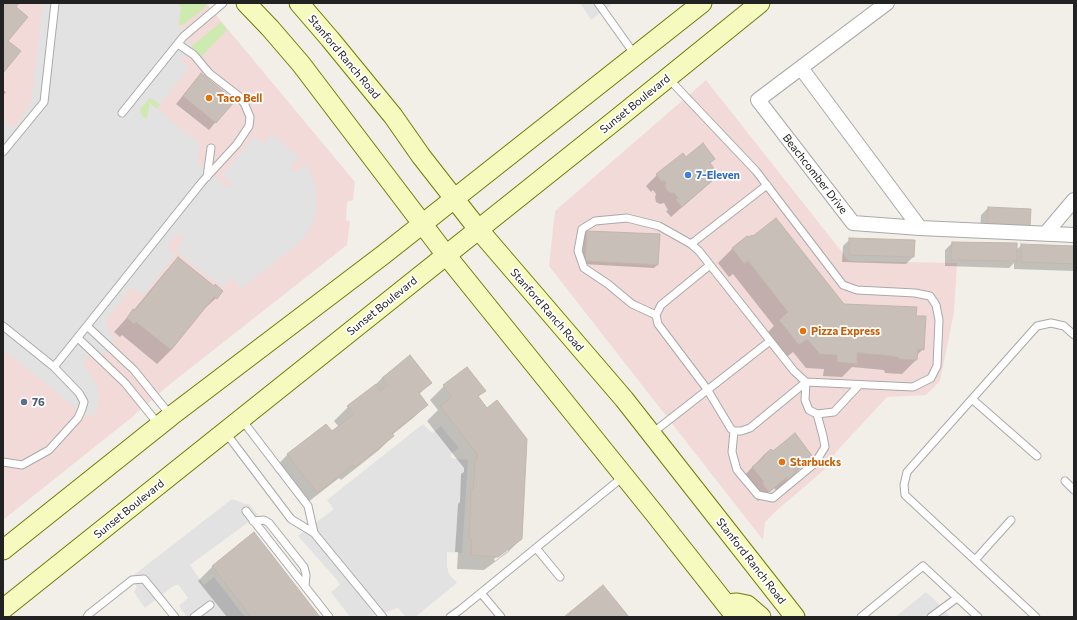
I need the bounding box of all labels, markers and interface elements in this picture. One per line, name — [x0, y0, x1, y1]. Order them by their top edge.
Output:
street label: Stanford Ranch Road — [305, 12, 383, 102]
street label: Sunset Boulevard — [597, 72, 673, 136]
place label: Taco Bell — [217, 91, 262, 105]
marker: Taco Bell — [204, 93, 214, 103]
street label: Beachcomber Drive — [780, 132, 850, 216]
place label: 7-Eleven — [696, 168, 740, 182]
marker: 7-Eleven — [683, 170, 693, 180]
street label: Stanford Ranch Road — [508, 266, 586, 354]
street label: Sunset Boulevard — [344, 274, 420, 338]
place label: Pizza Express — [811, 324, 880, 338]
marker: Pizza Express — [798, 326, 808, 336]
place label: 76 — [32, 395, 45, 409]
marker: 76 — [19, 397, 29, 407]
place label: Starbucks — [790, 455, 841, 469]
marker: Starbucks — [777, 457, 787, 467]
street label: Sunset Boulevard — [91, 477, 167, 541]
street label: Stanford Ranch Road — [713, 516, 789, 606]

